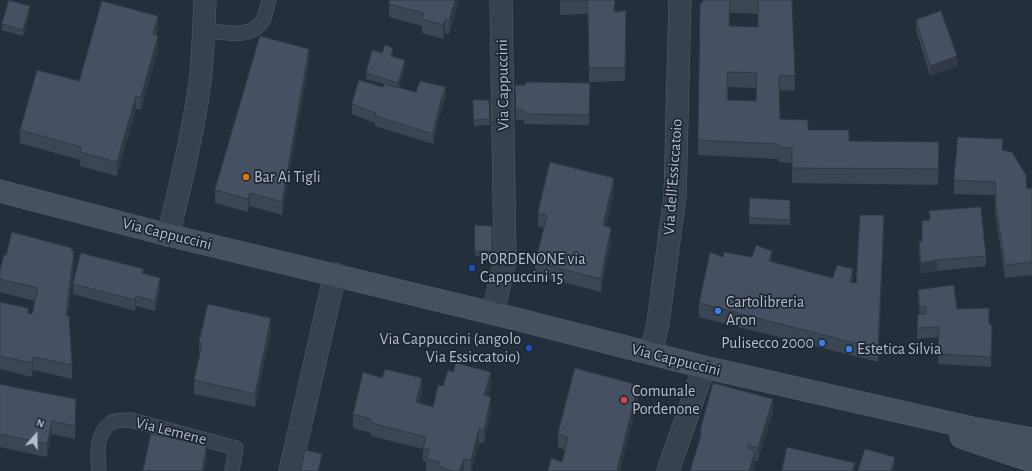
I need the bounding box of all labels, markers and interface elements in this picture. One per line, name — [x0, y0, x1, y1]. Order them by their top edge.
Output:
street label: Via Cappuccini — [493, 39, 513, 131]
street label: Via dell'Essiccatoio — [659, 118, 687, 236]
place label: Bar Ai Tigli — [254, 167, 321, 187]
marker: Bar Ai Tigli — [241, 172, 251, 182]
street label: Via Cappuccini — [120, 214, 214, 254]
place label: PORDENONE via Cappuccini 15 — [480, 249, 586, 287]
marker: PORDENONE via Cappuccini 15 — [467, 263, 477, 273]
place label: Cartolibreria Aron — [726, 292, 804, 330]
marker: Cartolibreria Aron — [713, 306, 723, 316]
place label: Via Cappuccini (angolo Via Essiccatoio) — [379, 329, 521, 367]
place label: Pulisecco 2000 — [721, 333, 814, 353]
marker: Pulisecco 2000 — [817, 338, 827, 348]
place label: Estetica Silvia — [857, 339, 941, 359]
street label: Via Cappuccini — [629, 340, 723, 380]
marker: Via Cappuccini (angolo Via Essiccatoio) — [524, 343, 534, 353]
marker: Estetica Silvia — [844, 344, 854, 354]
place label: Comunale Pordenone — [632, 381, 700, 419]
marker: Comunale Pordenone — [619, 395, 629, 405]
street label: Via Lemene — [133, 413, 209, 449]
north arrow — [16, 415, 56, 455]
text: N — [35, 417, 46, 430]

